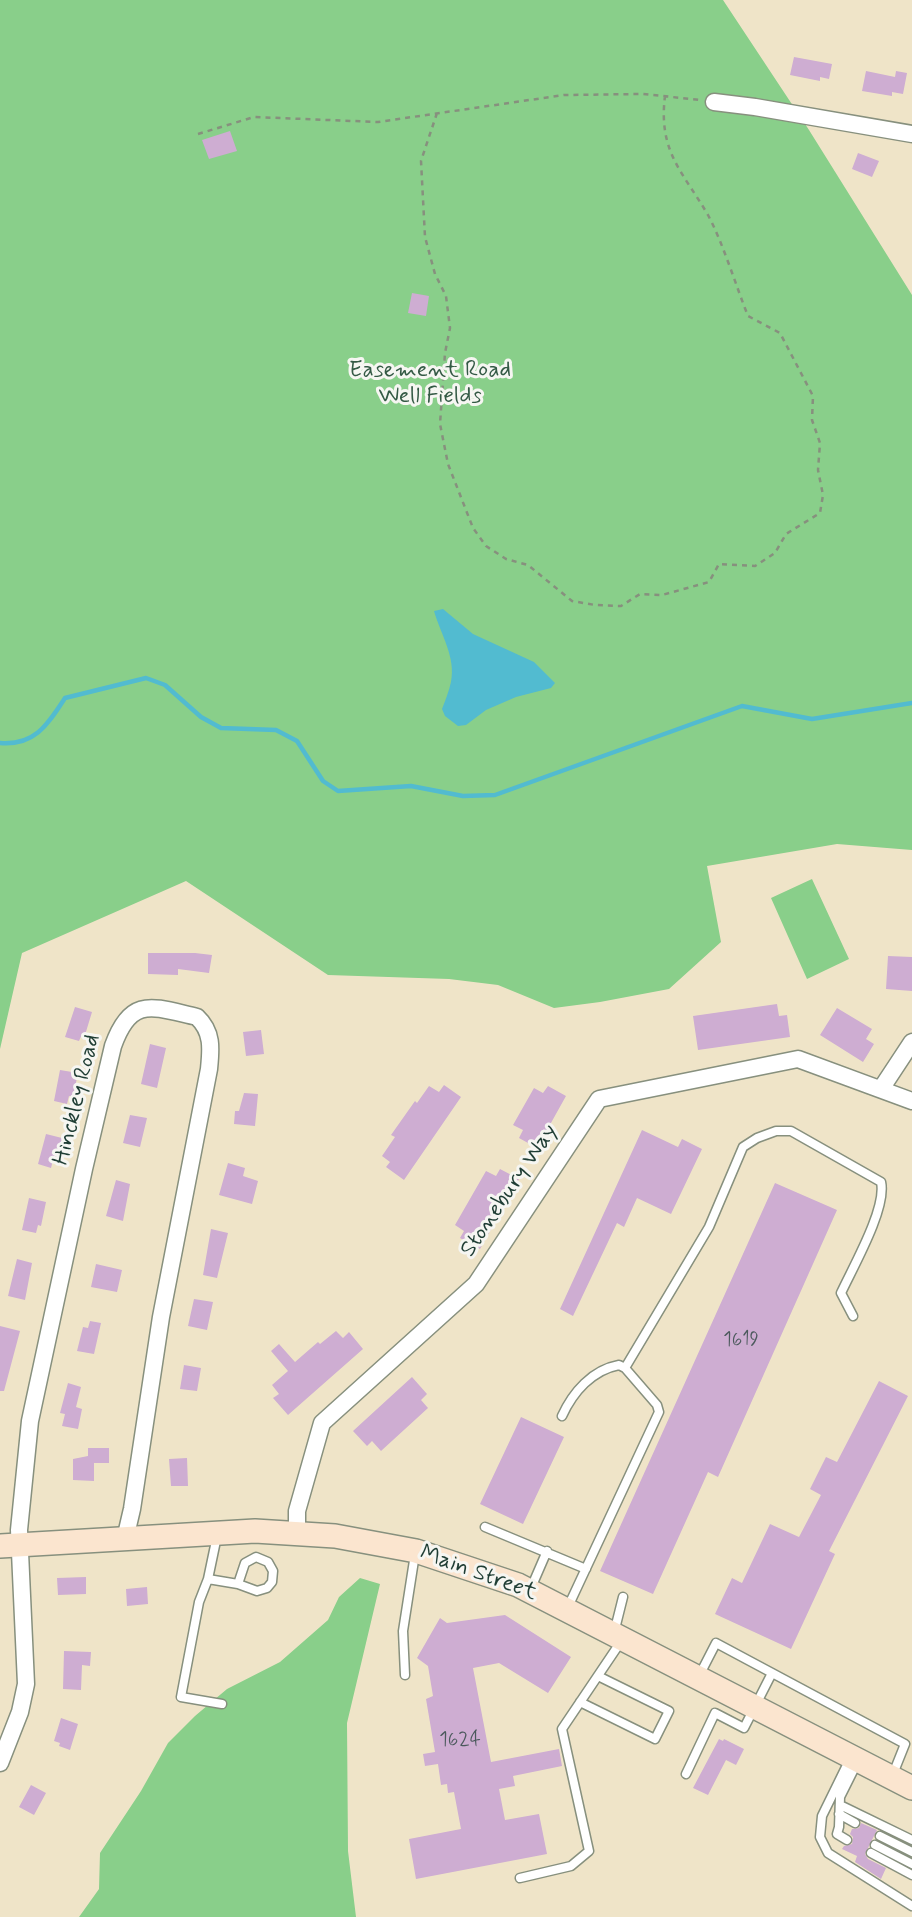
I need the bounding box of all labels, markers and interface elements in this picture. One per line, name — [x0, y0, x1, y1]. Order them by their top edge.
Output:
park label: Easement Road Well Fields — [349, 357, 511, 411]
street label: Hinckley Road — [48, 1032, 108, 1168]
street label: Stonebury Way — [455, 1119, 565, 1263]
house number: 1619 — [723, 1330, 759, 1352]
street label: Main Street — [416, 1540, 540, 1608]
house number: 1624 — [439, 1730, 481, 1752]

